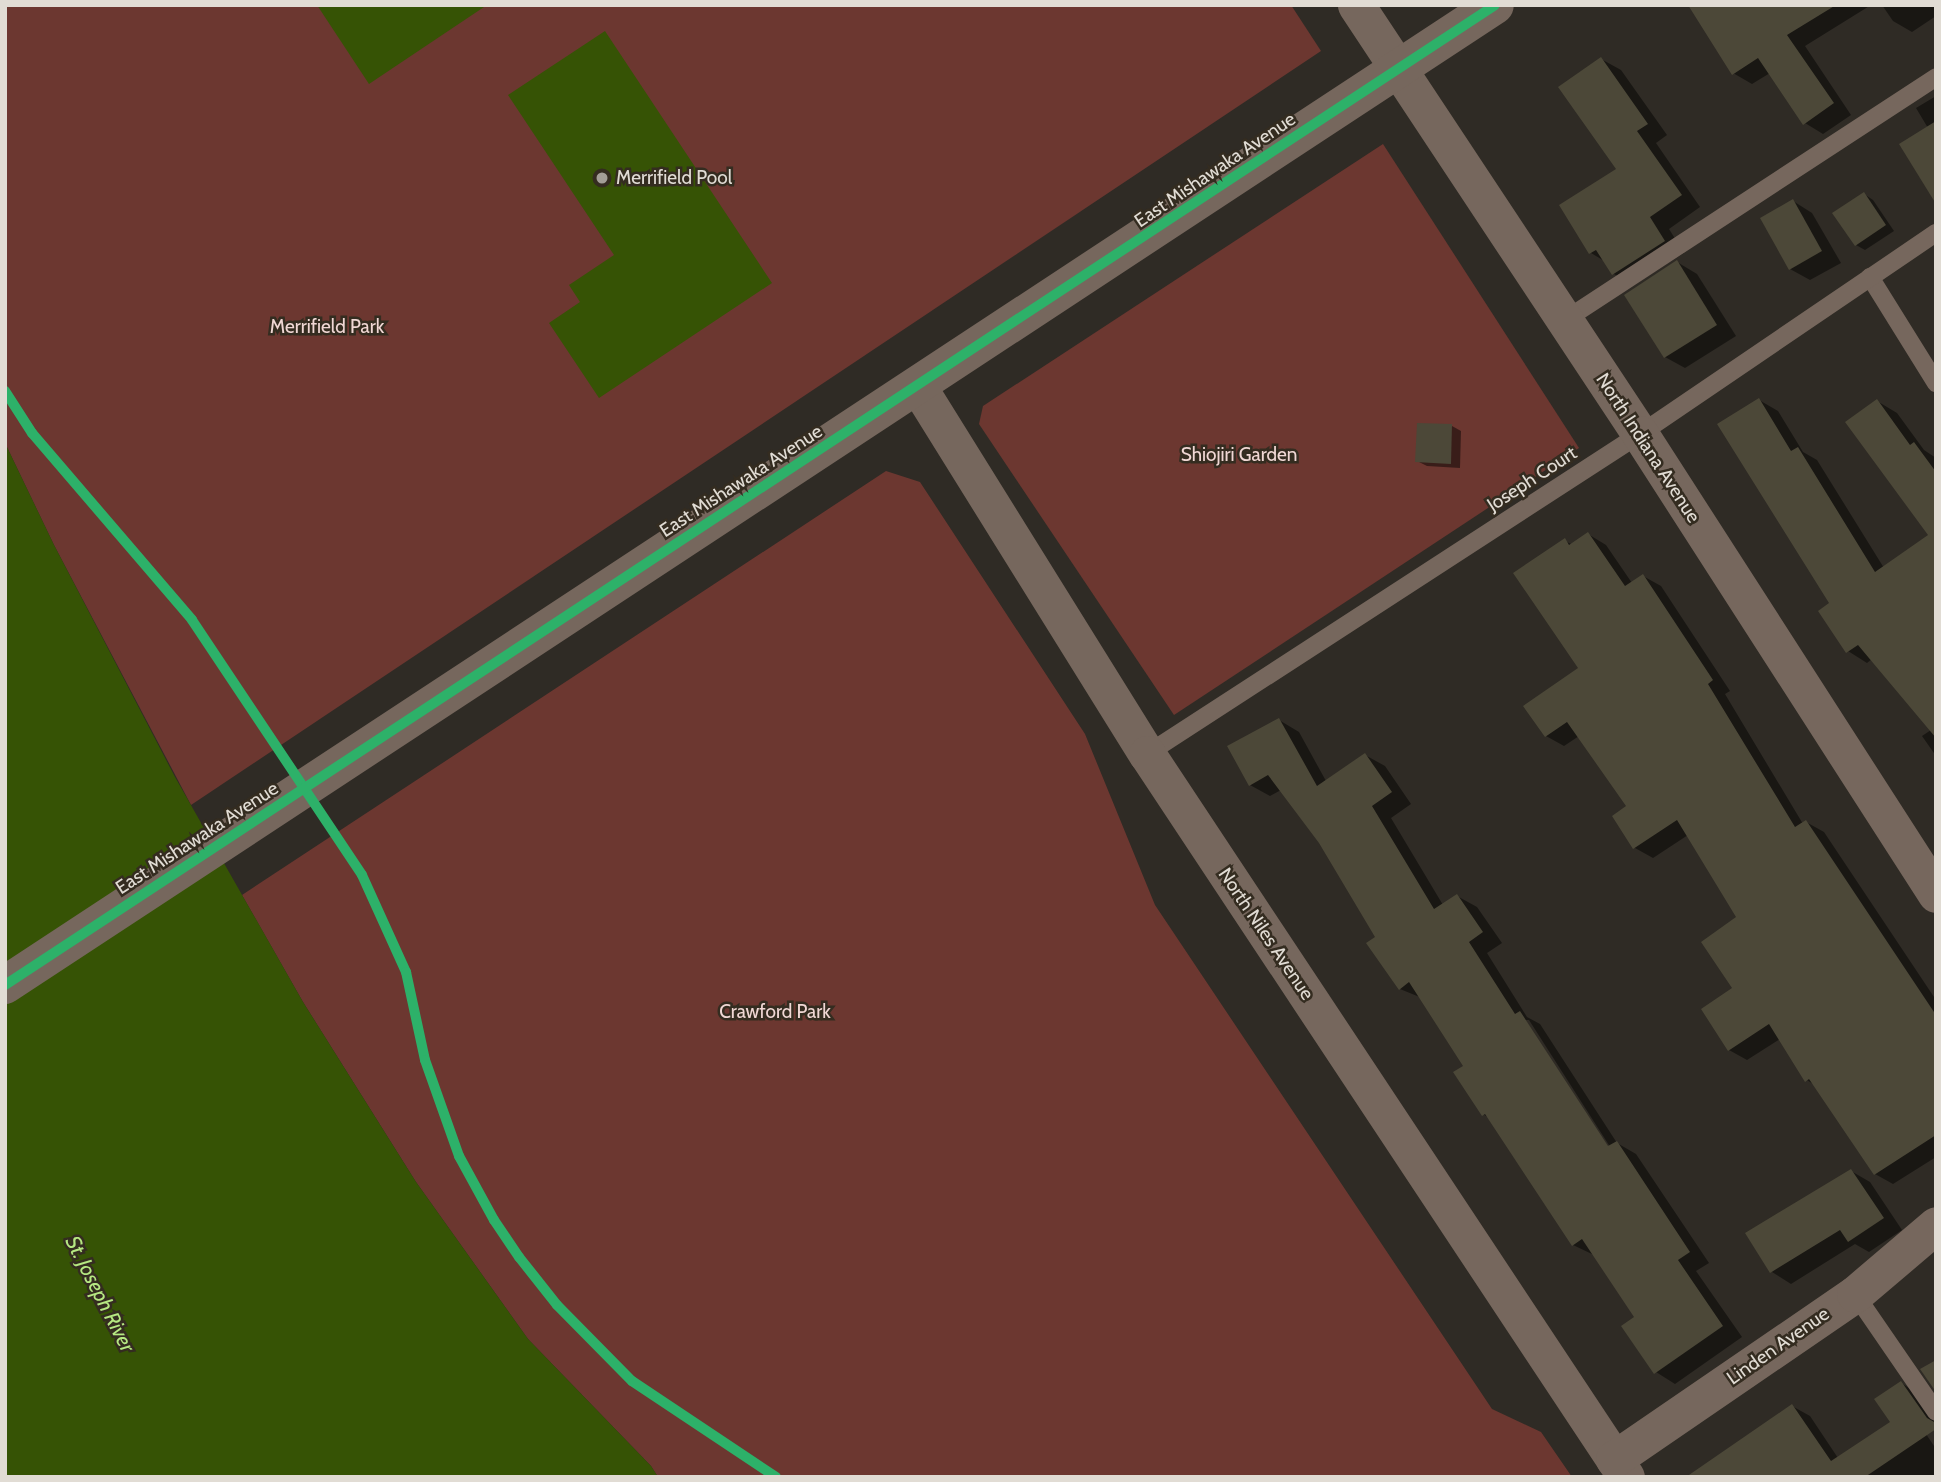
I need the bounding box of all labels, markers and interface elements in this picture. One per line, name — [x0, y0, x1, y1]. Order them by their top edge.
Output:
street label: East Mishawaka Avenue — [1130, 108, 1300, 232]
place label: Merrifield Pool — [616, 167, 732, 189]
marker: Merrifield Pool — [594, 170, 610, 186]
park label: Merrifield Park — [270, 316, 384, 338]
street label: North Indiana Avenue — [1591, 369, 1705, 527]
street label: East Mishawaka Avenue — [655, 420, 827, 542]
street label: Joseph Court — [1483, 442, 1581, 516]
park label: Shiojiri Garden — [1181, 444, 1297, 466]
street label: East Mishawaka Avenue — [111, 777, 283, 899]
street label: North Niles Avenue — [1213, 864, 1319, 1004]
park label: Crawford Park — [719, 1001, 831, 1023]
water label: St. Joseph River — [60, 1232, 140, 1356]
street label: Linden Avenue — [1722, 1302, 1834, 1390]

